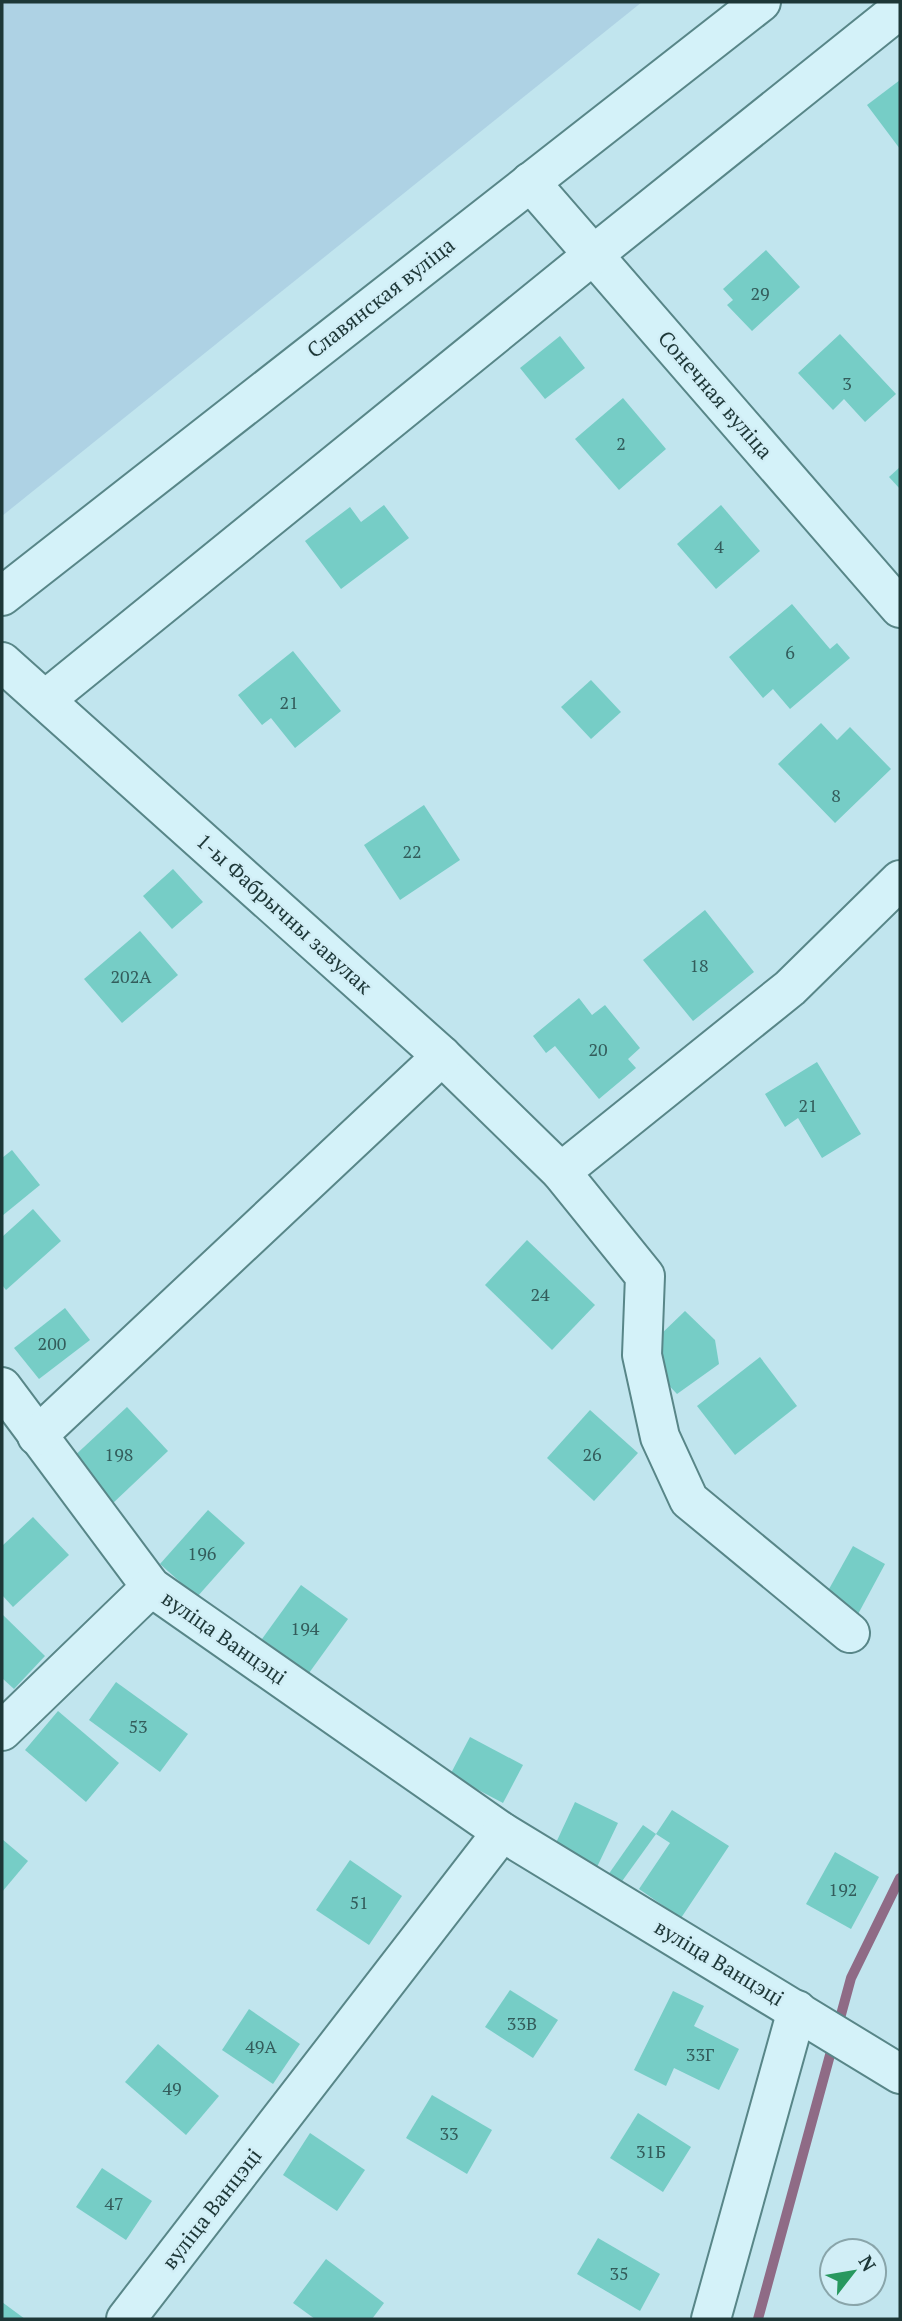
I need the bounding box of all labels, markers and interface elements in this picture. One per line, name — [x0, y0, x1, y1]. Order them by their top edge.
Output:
street label: Славянская вуліца — [301, 230, 460, 364]
house number: 29 — [750, 281, 770, 305]
street label: Сонечная вуліца — [652, 324, 780, 465]
house number: 3 — [842, 371, 852, 395]
house number: 2 — [616, 431, 626, 455]
house number: 4 — [714, 534, 724, 558]
house number: 6 — [785, 640, 795, 664]
house number: 21 — [279, 690, 299, 714]
house number: 8 — [831, 783, 841, 807]
street label: 1-ы Фабрычны завулак — [191, 827, 379, 1000]
house number: 22 — [402, 839, 422, 863]
house number: 18 — [689, 953, 709, 977]
house number: 202А — [110, 964, 152, 988]
house number: 20 — [588, 1037, 608, 1061]
house number: 21 — [798, 1093, 818, 1117]
house number: 24 — [530, 1282, 550, 1306]
house number: 200 — [38, 1331, 66, 1355]
house number: 198 — [105, 1442, 133, 1466]
house number: 26 — [582, 1442, 602, 1466]
house number: 196 — [188, 1541, 217, 1565]
street label: вуліца Ванцэці — [157, 1584, 293, 1691]
house number: 194 — [291, 1616, 320, 1640]
house number: 53 — [128, 1714, 148, 1738]
house number: 192 — [829, 1877, 857, 1901]
house number: 51 — [349, 1890, 369, 1914]
street label: вуліца Ванцэці — [650, 1912, 789, 2012]
house number: 33В — [507, 2011, 537, 2035]
house number: 49А — [245, 2034, 277, 2058]
house number: 33Г — [686, 2042, 714, 2066]
house number: 49 — [162, 2076, 182, 2100]
house number: 33 — [439, 2121, 459, 2145]
house number: 31Б — [636, 2139, 666, 2163]
street label: вуліца Ванцэці — [155, 2142, 267, 2275]
house number: 47 — [104, 2191, 124, 2215]
north arrow — [818, 2237, 888, 2307]
text: N — [854, 2250, 883, 2276]
house number: 35 — [609, 2261, 629, 2285]

